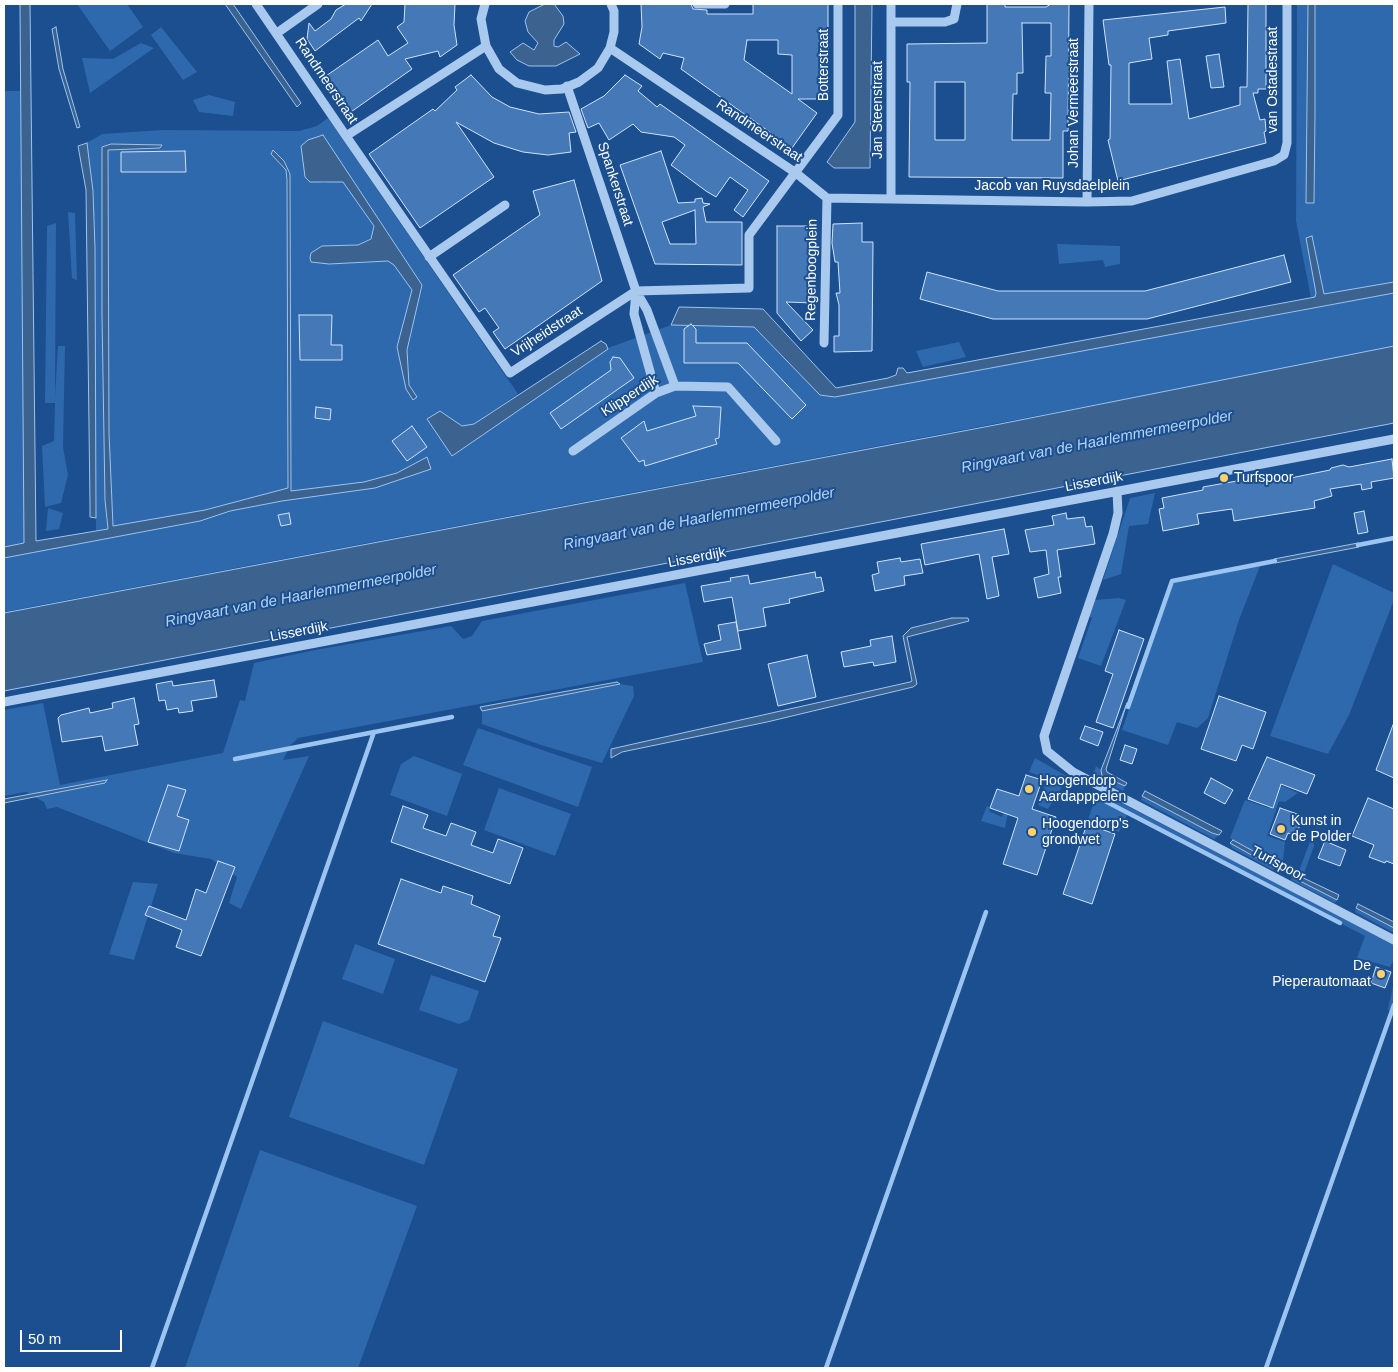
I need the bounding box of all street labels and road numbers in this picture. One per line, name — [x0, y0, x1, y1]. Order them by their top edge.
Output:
street label: van Ostadestraat — [1265, 27, 1281, 133]
street label: Botterstraat — [816, 29, 832, 101]
street label: Randmeerstraat — [291, 35, 361, 127]
street label: Johan Vermeerstraat — [1066, 38, 1082, 168]
street label: Jan Steenstraat — [870, 61, 886, 159]
street label: Randmeerstraat — [713, 96, 805, 166]
street label: Spankerstraat — [594, 140, 636, 228]
street label: Jacob van Ruysdaelplein — [974, 178, 1130, 194]
street label: Regenboogplein — [803, 219, 821, 321]
street label: Vrijheidstraat — [508, 303, 586, 361]
street label: Klipperdijk — [598, 371, 662, 421]
street label: Lisserdijk — [1064, 468, 1124, 496]
street label: Lisserdijk — [667, 544, 727, 572]
street label: Lisserdijk — [269, 618, 329, 646]
street label: Turfspoor — [1248, 843, 1308, 885]

